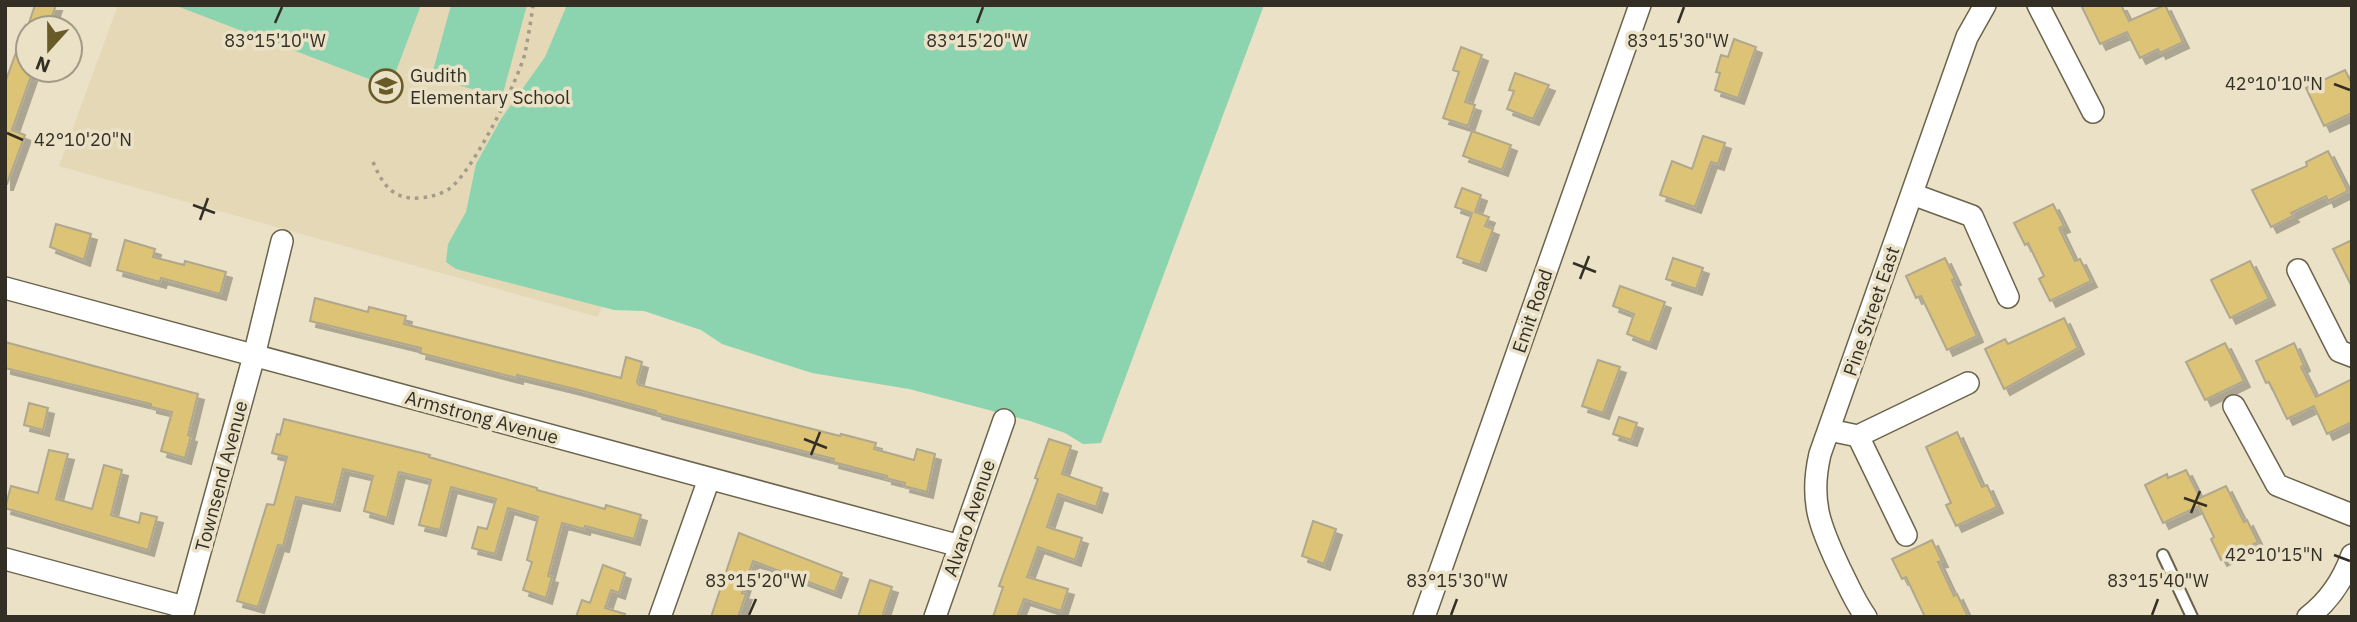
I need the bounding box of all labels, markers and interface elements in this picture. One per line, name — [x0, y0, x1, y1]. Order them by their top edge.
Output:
north arrow — [14, 14, 84, 84]
text: 83°15'10"W — [224, 29, 326, 52]
text: 83°15'20"W — [926, 29, 1028, 52]
text: 83°15'30"W — [1627, 29, 1729, 52]
text: N — [32, 51, 54, 79]
place label: Gudith Elementary School — [410, 63, 570, 109]
school or university icon: Gudith Elementary School — [367, 67, 405, 105]
text: 42°10'10"N — [2225, 72, 2323, 95]
text: 42°10'20"N — [34, 128, 132, 151]
street label: Pine Street East — [1838, 243, 1904, 379]
street label: Emit Road — [1506, 266, 1558, 356]
street label: Armstrong Avenue — [403, 385, 561, 449]
street label: Townsend Avenue — [189, 398, 253, 554]
street label: Alvaro Avenue — [938, 456, 1000, 580]
text: 42°10'15"N — [2225, 543, 2323, 566]
text: 83°15'20"W — [705, 569, 807, 592]
text: 83°15'30"W — [1406, 569, 1508, 592]
text: 83°15'40"W — [2107, 569, 2209, 592]

